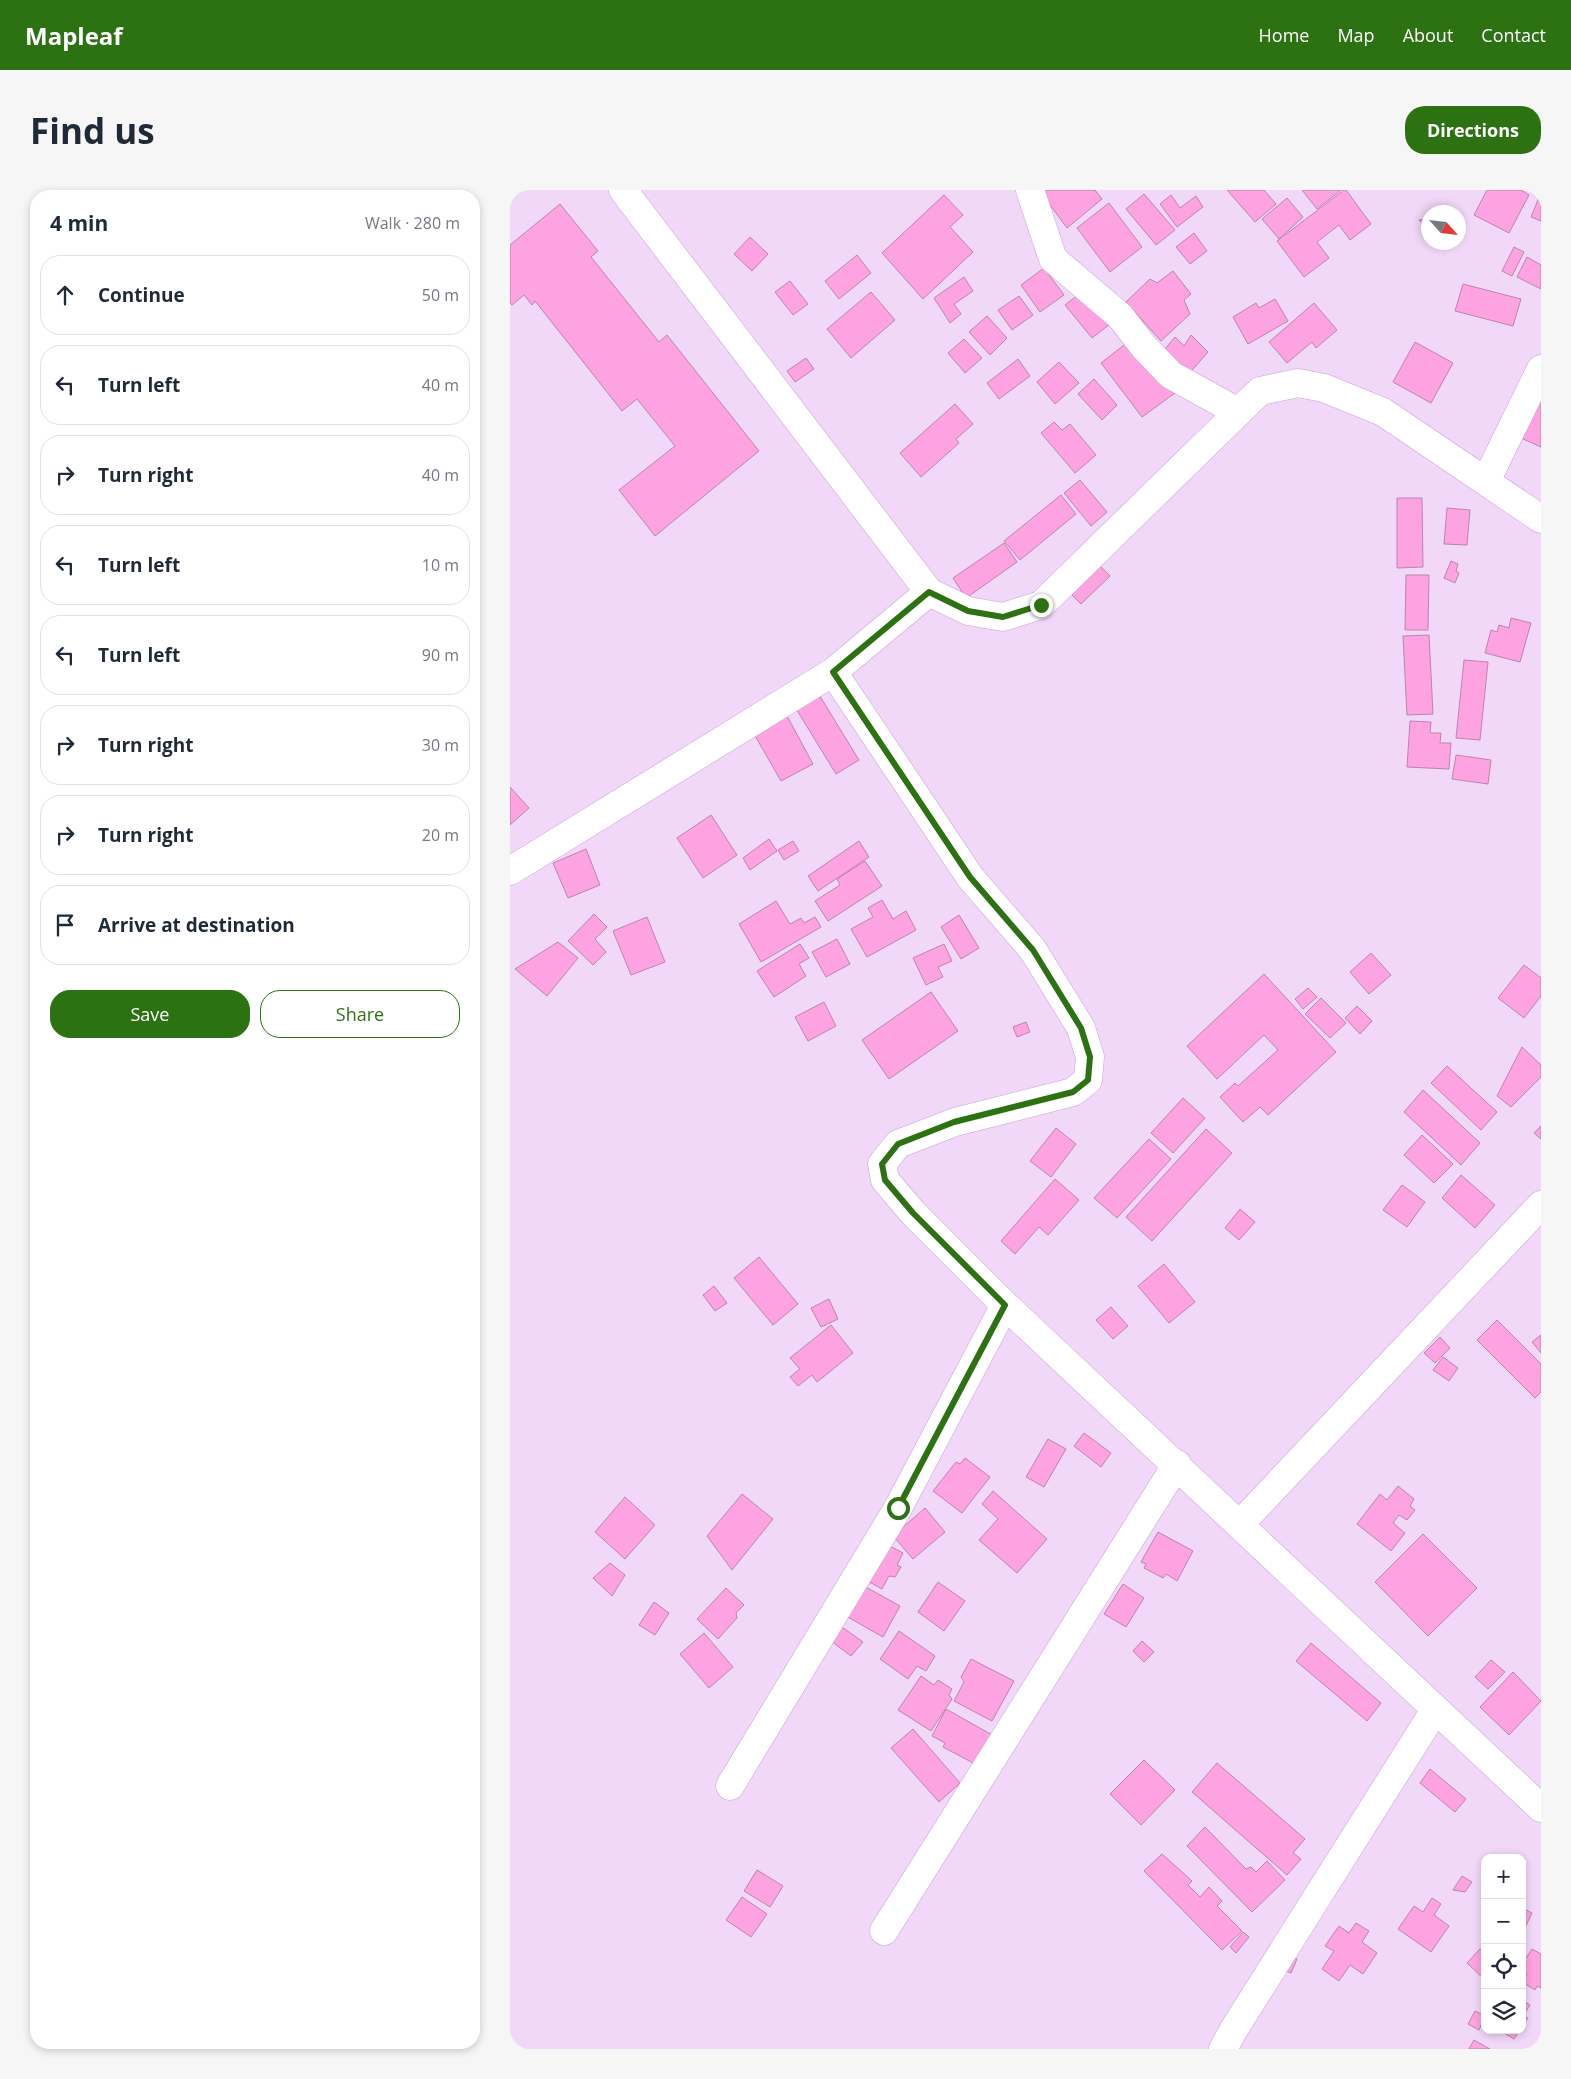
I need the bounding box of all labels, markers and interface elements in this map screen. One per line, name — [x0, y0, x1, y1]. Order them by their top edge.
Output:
text: Mapleaf — [25, 19, 123, 52]
text: Home — [1259, 23, 1309, 47]
text: Map — [1337, 23, 1375, 47]
text: About — [1403, 23, 1453, 47]
text: Contact — [1481, 23, 1546, 47]
button: Directions — [1405, 106, 1541, 154]
text: Find us — [30, 107, 155, 154]
north arrow — [1421, 205, 1466, 250]
text: 4 min — [50, 209, 108, 237]
text: Walk · 280 m — [365, 212, 460, 234]
icon: ahead — [51, 281, 79, 309]
text: Continue — [98, 282, 185, 308]
text: 50 m — [422, 284, 459, 306]
icon: left — [51, 371, 79, 399]
text: Turn left — [98, 372, 180, 398]
text: 40 m — [422, 374, 459, 396]
icon: right — [51, 461, 79, 489]
text: Turn right — [98, 462, 193, 488]
text: 40 m — [422, 464, 459, 486]
icon: left — [51, 551, 79, 579]
text: Turn left — [98, 552, 180, 578]
text: 10 m — [422, 554, 459, 576]
route end — [1030, 594, 1053, 617]
icon: left — [51, 641, 79, 669]
text: Turn left — [98, 642, 180, 668]
text: 90 m — [422, 644, 459, 666]
icon: right — [51, 731, 79, 759]
text: Turn right — [98, 732, 193, 758]
text: 30 m — [422, 734, 459, 756]
icon: right — [51, 821, 79, 849]
text: Turn right — [98, 822, 193, 848]
text: 20 m — [422, 824, 459, 846]
icon: arrive — [51, 911, 79, 939]
text: Arrive at destination — [98, 912, 295, 938]
button: Save — [50, 990, 250, 1038]
button: Share — [260, 990, 460, 1038]
route start — [887, 1497, 910, 1520]
map controls — [1481, 1854, 1526, 2034]
button: + — [1481, 1854, 1526, 1899]
button: − — [1481, 1899, 1526, 1944]
button: locate — [1481, 1944, 1526, 1989]
button: layers — [1481, 1989, 1526, 2034]

